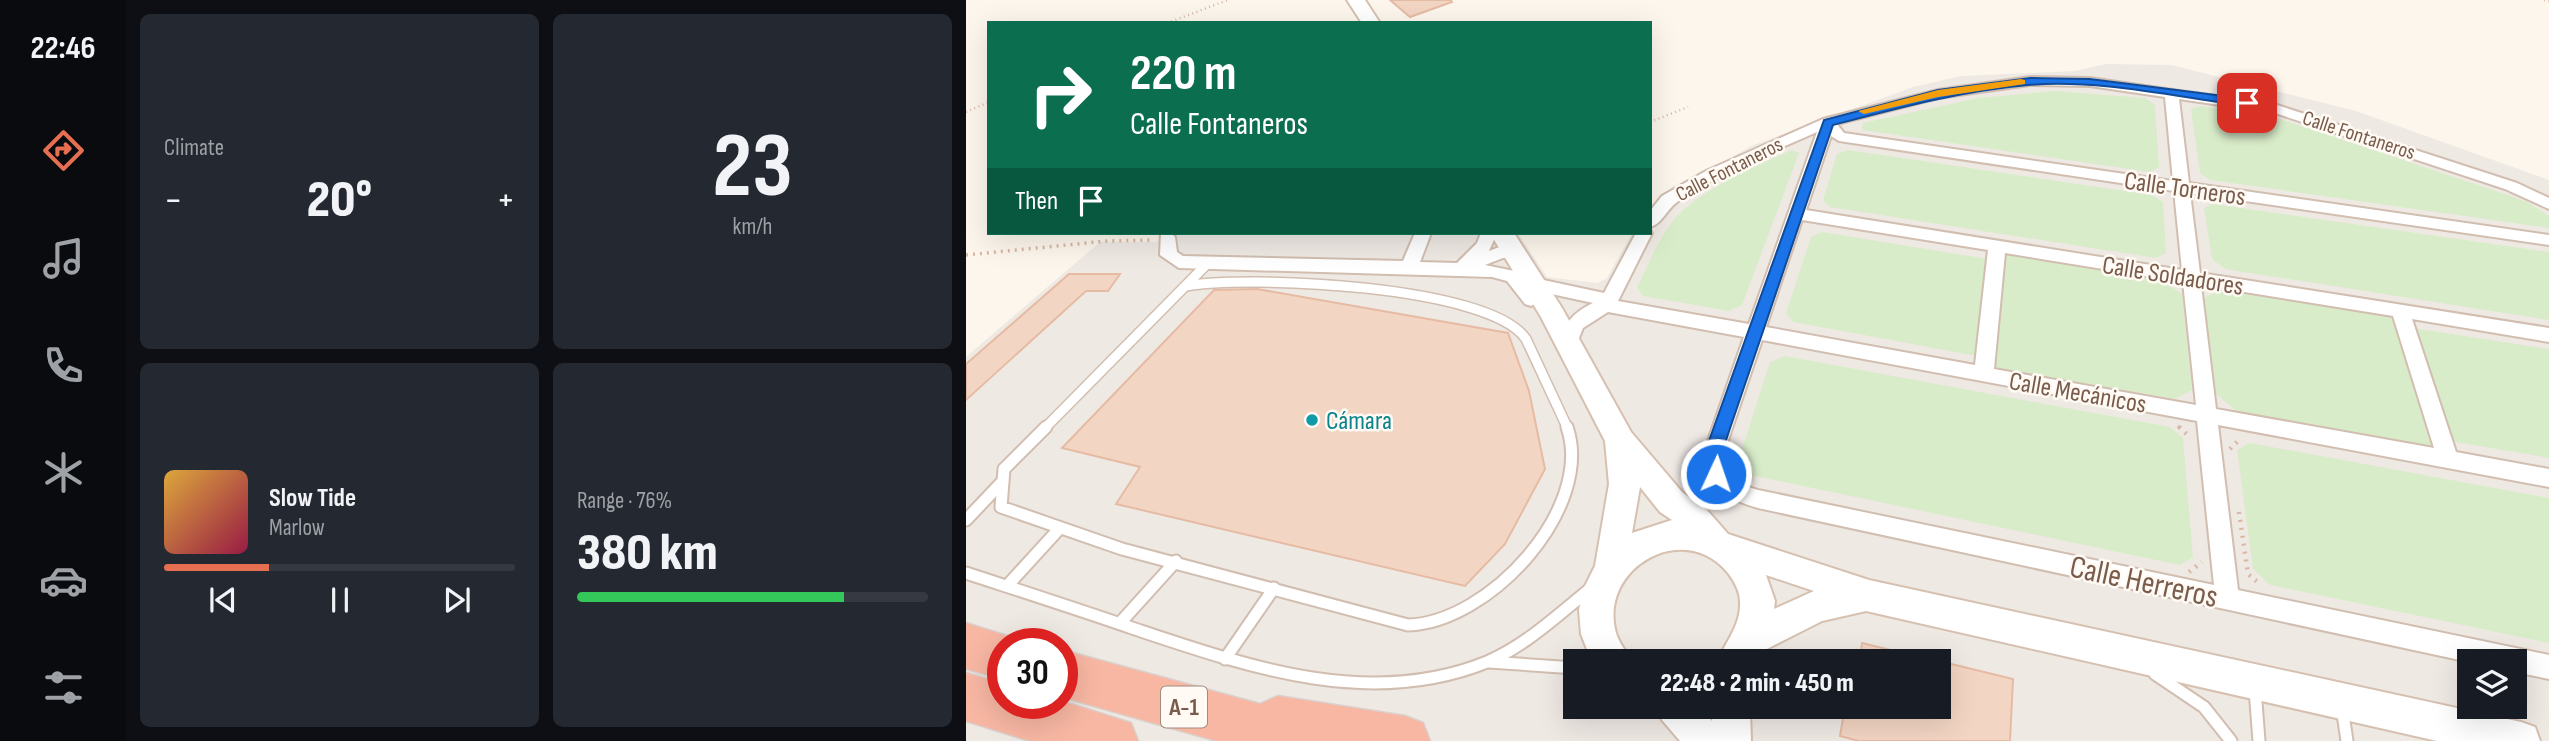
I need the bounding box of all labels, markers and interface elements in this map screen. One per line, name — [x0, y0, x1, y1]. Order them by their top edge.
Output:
text: 22:46 — [30, 29, 96, 68]
text: 220 m — [1130, 45, 1236, 104]
icon: right — [1015, 49, 1106, 140]
pin — [2217, 73, 2277, 133]
icon: arrive — [2228, 84, 2266, 122]
text: Calle Fontaneros — [1130, 105, 1308, 144]
street label: Calle Fontaneros — [2299, 106, 2418, 165]
text: 23 — [712, 113, 793, 222]
icon: directions — [39, 126, 88, 175]
street label: Calle Fontaneros — [1672, 132, 1787, 207]
text: Climate — [164, 134, 224, 162]
street label: Calle Torneros — [2122, 166, 2247, 213]
text: 20° — [307, 169, 372, 232]
text: − — [164, 178, 183, 223]
text: + — [496, 178, 515, 223]
icon: arrive — [1072, 182, 1110, 220]
text: Then — [1015, 186, 1058, 217]
text: km/h — [733, 213, 772, 241]
icon: music — [39, 234, 88, 283]
street label: Calle Soldadores — [2100, 250, 2246, 303]
icon: phone — [39, 341, 88, 390]
street label: Calle Mecánicos — [2007, 366, 2149, 421]
place label: Cámara — [1326, 406, 1392, 437]
marker: Cámara — [1304, 412, 1320, 428]
position arrow — [1679, 437, 1753, 511]
icon: climate — [39, 448, 88, 497]
text: Slow Tide — [269, 483, 356, 514]
text: Range · 76% — [577, 487, 672, 515]
text: Marlow — [269, 514, 325, 542]
text: 380 km — [577, 522, 718, 585]
street label: Calle Herreros — [2066, 548, 2221, 617]
icon: car — [39, 556, 88, 605]
icon: previous — [204, 581, 242, 619]
icon: pause — [321, 581, 359, 619]
icon: next — [438, 581, 476, 619]
speed limit sign: 30 — [987, 628, 1078, 719]
map controls — [2457, 649, 2527, 719]
button: layers — [2457, 649, 2527, 719]
icon: filters — [39, 663, 88, 712]
text: 22:48 · 2 min · 450 m — [1660, 668, 1854, 699]
road number: A-1 — [1161, 686, 1207, 728]

